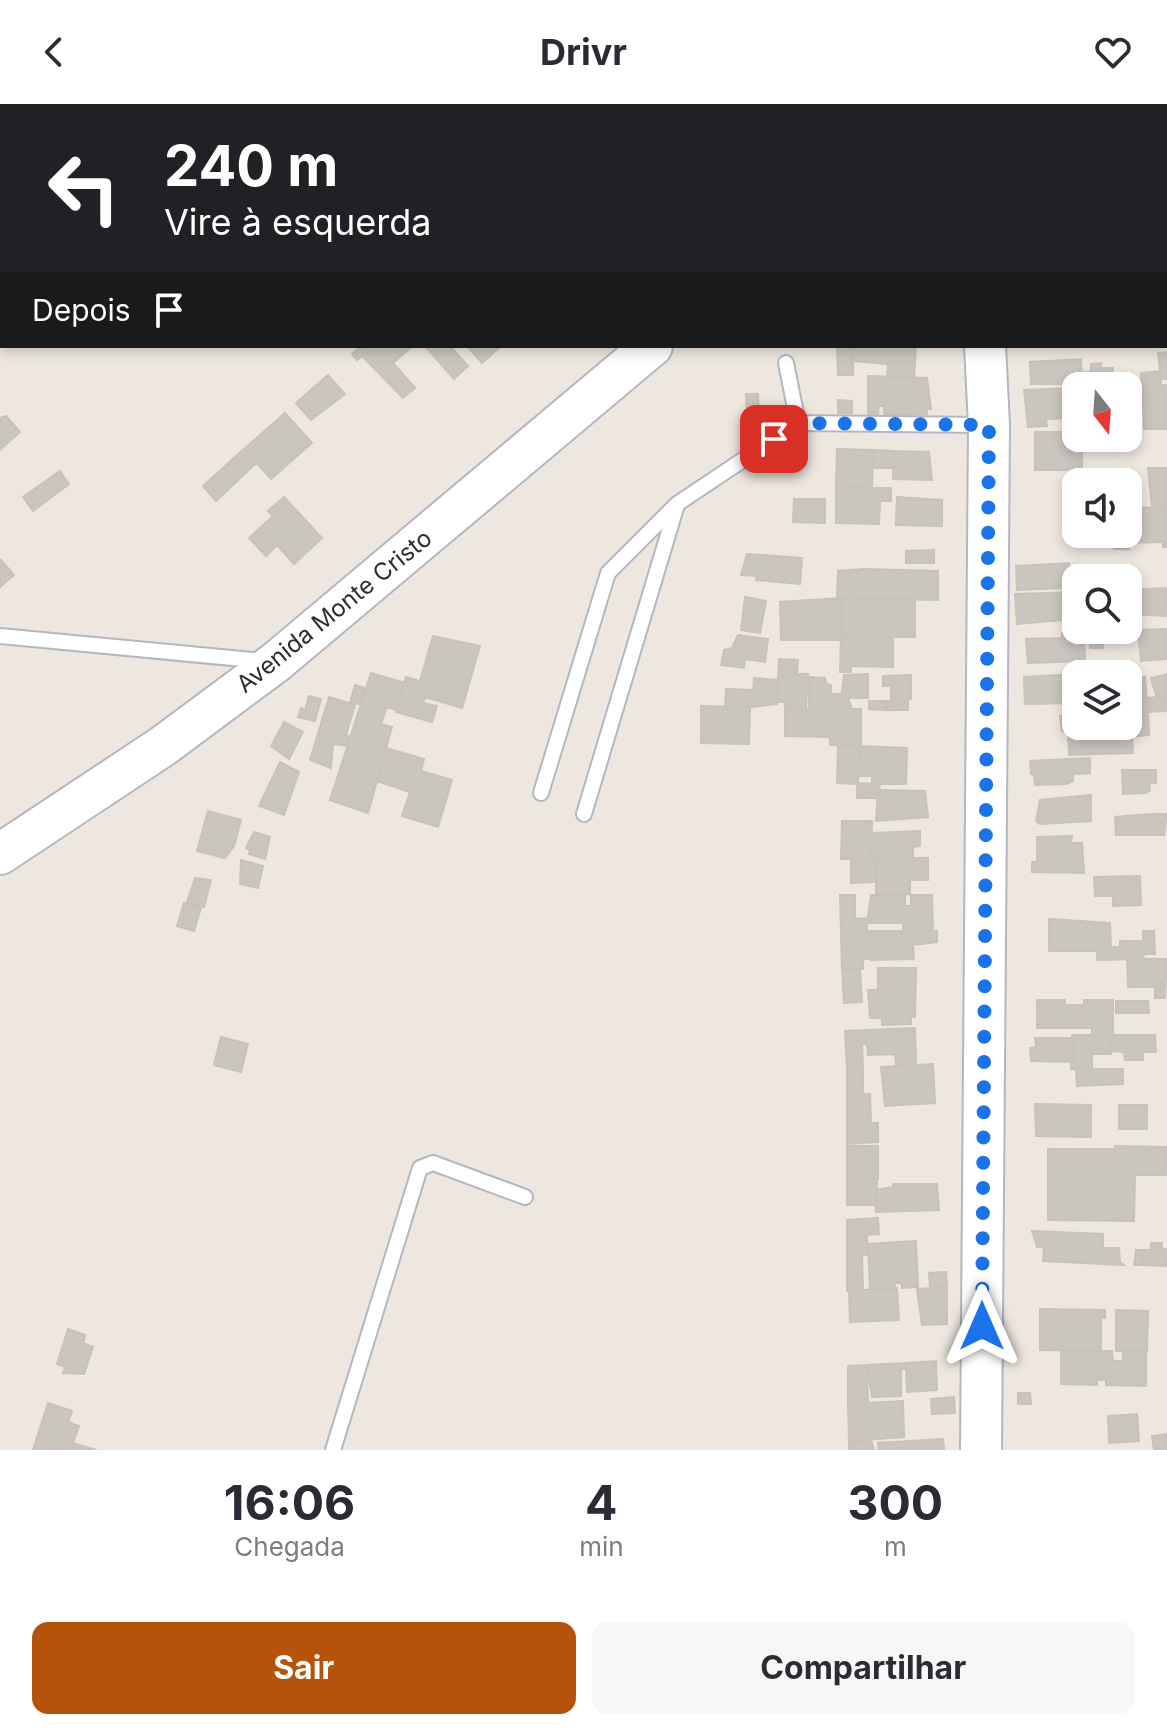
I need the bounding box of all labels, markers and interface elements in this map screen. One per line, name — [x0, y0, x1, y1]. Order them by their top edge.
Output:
icon: back — [32, 30, 76, 74]
text: Drivr — [540, 30, 627, 74]
icon: heart — [1091, 30, 1135, 74]
text: 240 m — [164, 132, 338, 200]
icon: left — [32, 136, 136, 240]
text: Vire à esquerda — [164, 200, 432, 244]
icon: arrive — [147, 288, 191, 332]
text: Depois — [32, 292, 131, 328]
north arrow — [1062, 372, 1142, 452]
map controls — [1062, 372, 1142, 740]
pin — [740, 405, 808, 473]
icon: arrive — [752, 417, 796, 461]
button: sound — [1062, 468, 1142, 548]
street label: Avenida Monte Cristo — [230, 523, 438, 699]
button: search — [1062, 564, 1142, 644]
button: layers — [1062, 660, 1142, 740]
position arrow — [940, 1284, 1024, 1368]
text: 16:06 — [224, 1473, 355, 1532]
text: 4 — [585, 1473, 618, 1532]
text: 300 — [847, 1473, 943, 1532]
text: Chegada — [234, 1531, 345, 1562]
text: min — [579, 1531, 624, 1562]
text: m — [884, 1531, 907, 1562]
button: Sair — [32, 1622, 576, 1714]
button: Compartilhar — [592, 1622, 1135, 1714]

